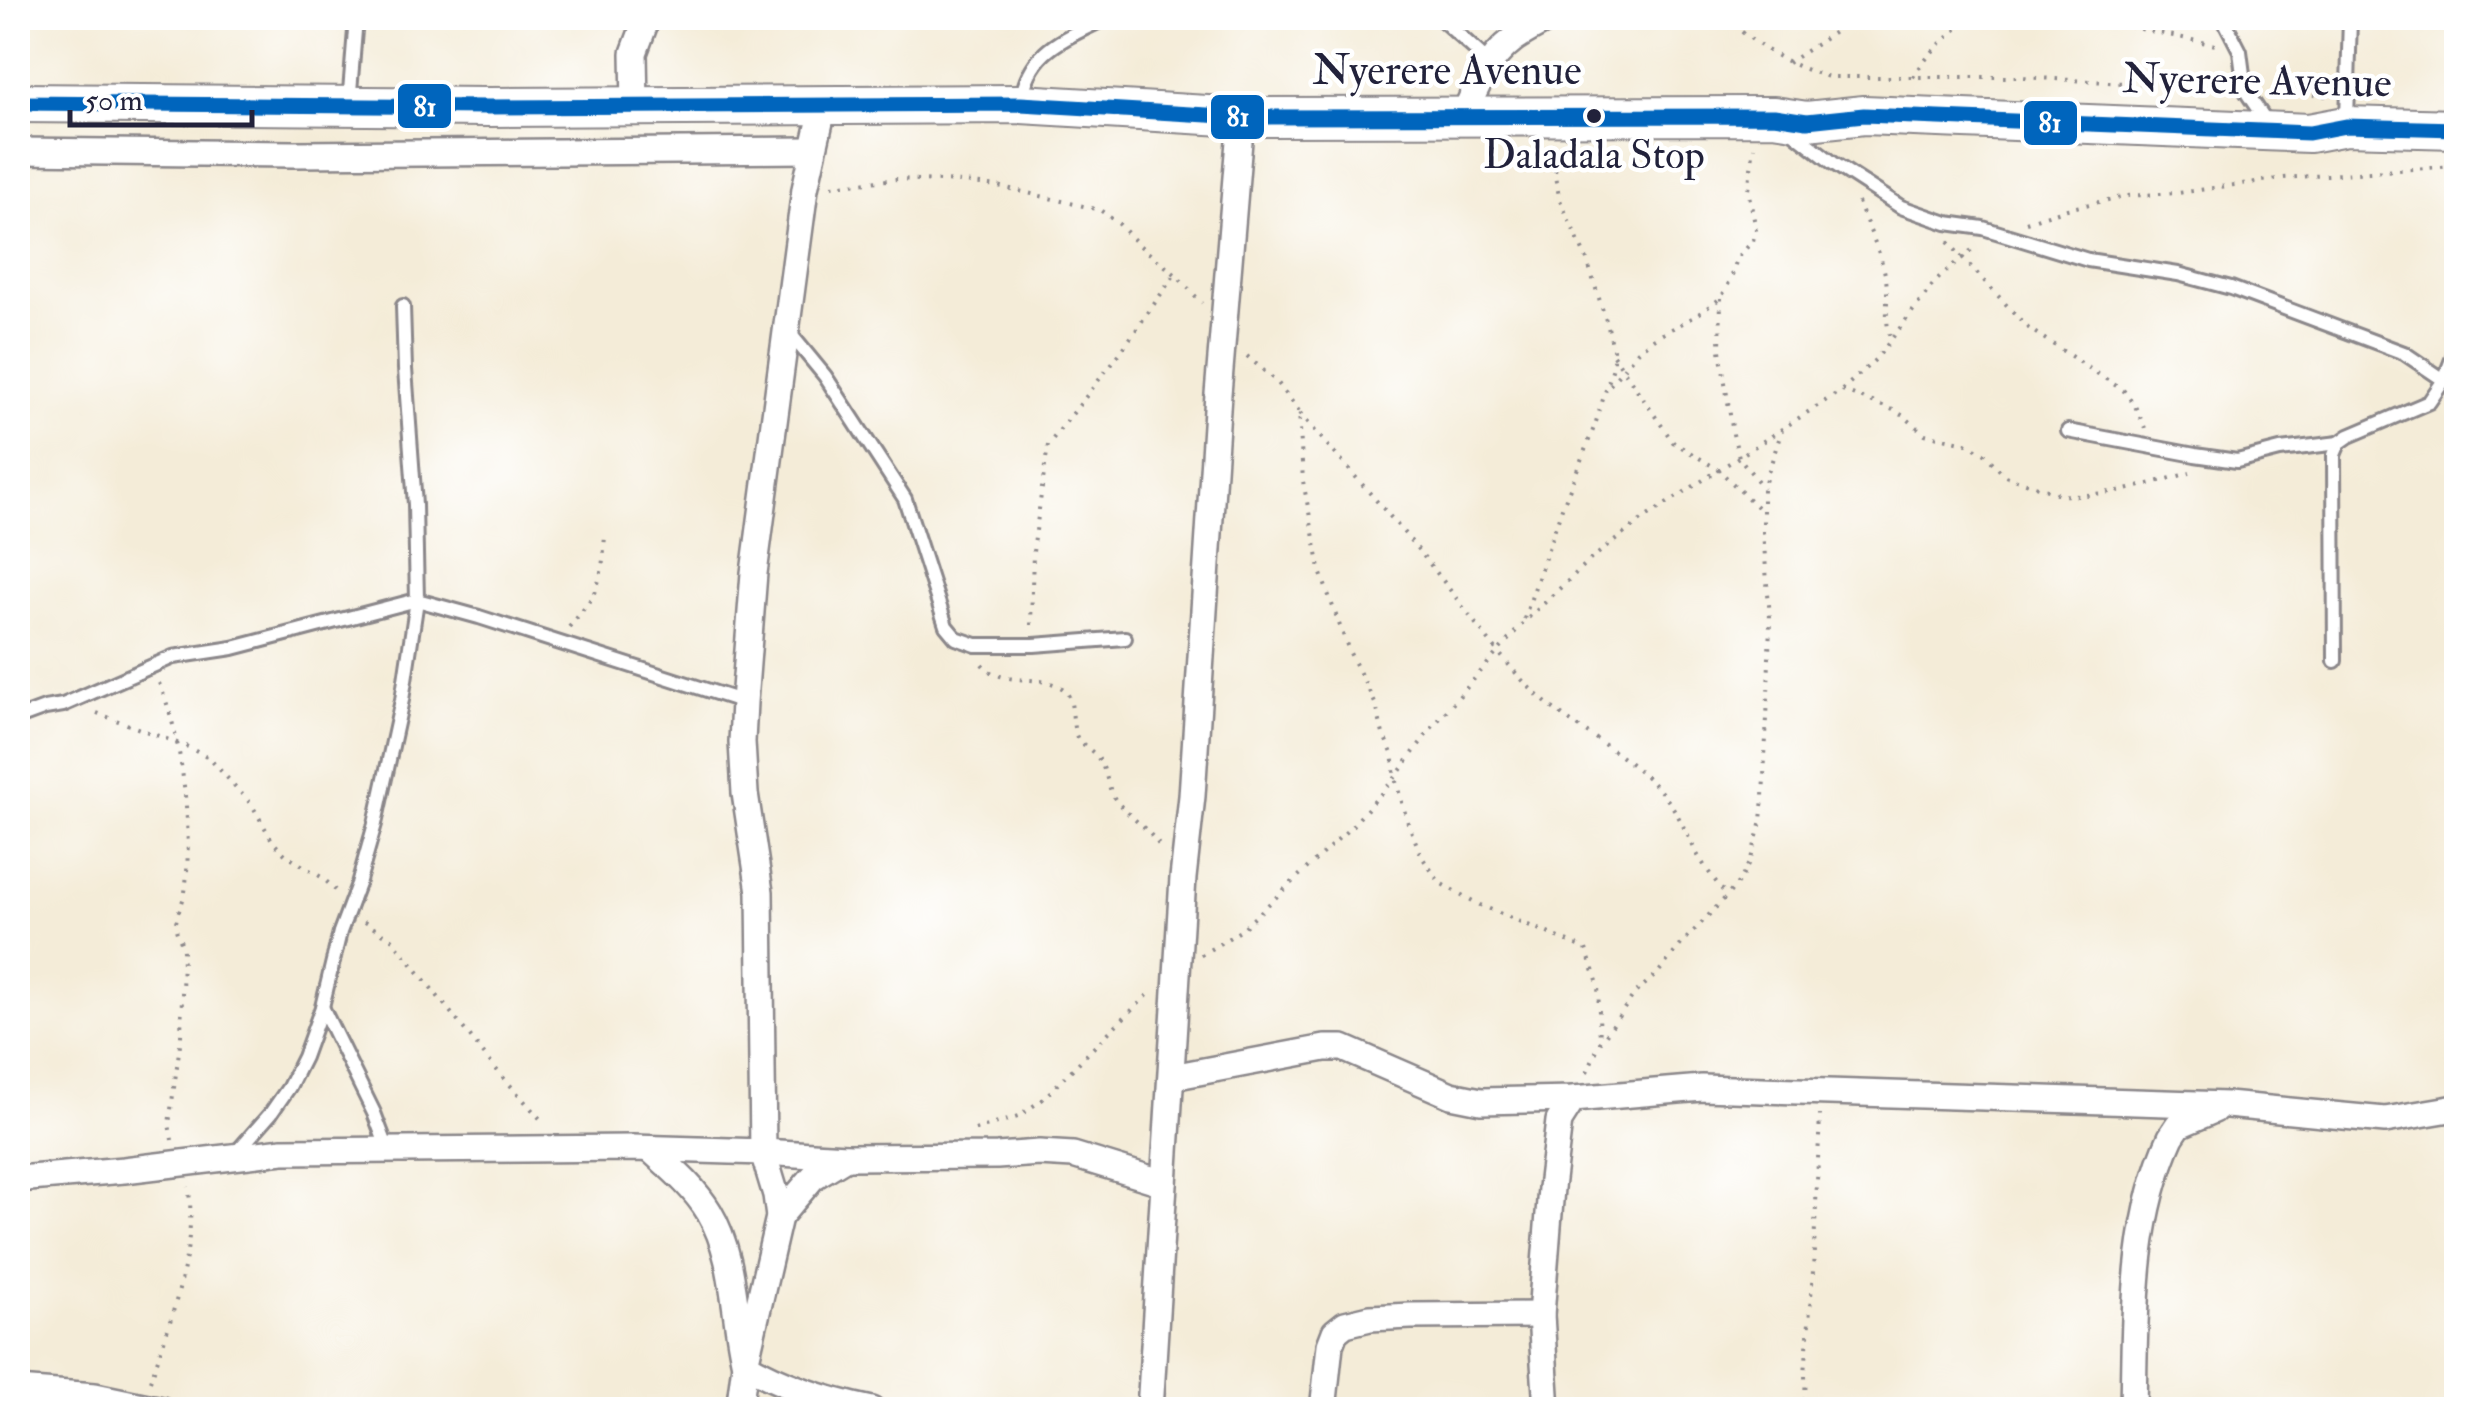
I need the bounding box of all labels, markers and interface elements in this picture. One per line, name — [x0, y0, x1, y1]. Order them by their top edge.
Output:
street label: Nyerere Avenue — [1313, 45, 1581, 97]
street label: Nyerere Avenue — [2122, 53, 2392, 109]
scale bar — [70, 65, 252, 127]
text: 50 m — [85, 82, 143, 119]
line badge: 81 — [396, 82, 453, 130]
text: 81 — [413, 90, 437, 125]
line badge: 81 — [1209, 93, 1266, 141]
line badge: 81 — [2022, 99, 2079, 147]
text: 81 — [1226, 100, 1250, 135]
marker: Daladala Stop — [1584, 106, 1604, 126]
text: 81 — [2038, 106, 2062, 141]
place label: Daladala Stop — [1483, 130, 1705, 181]

